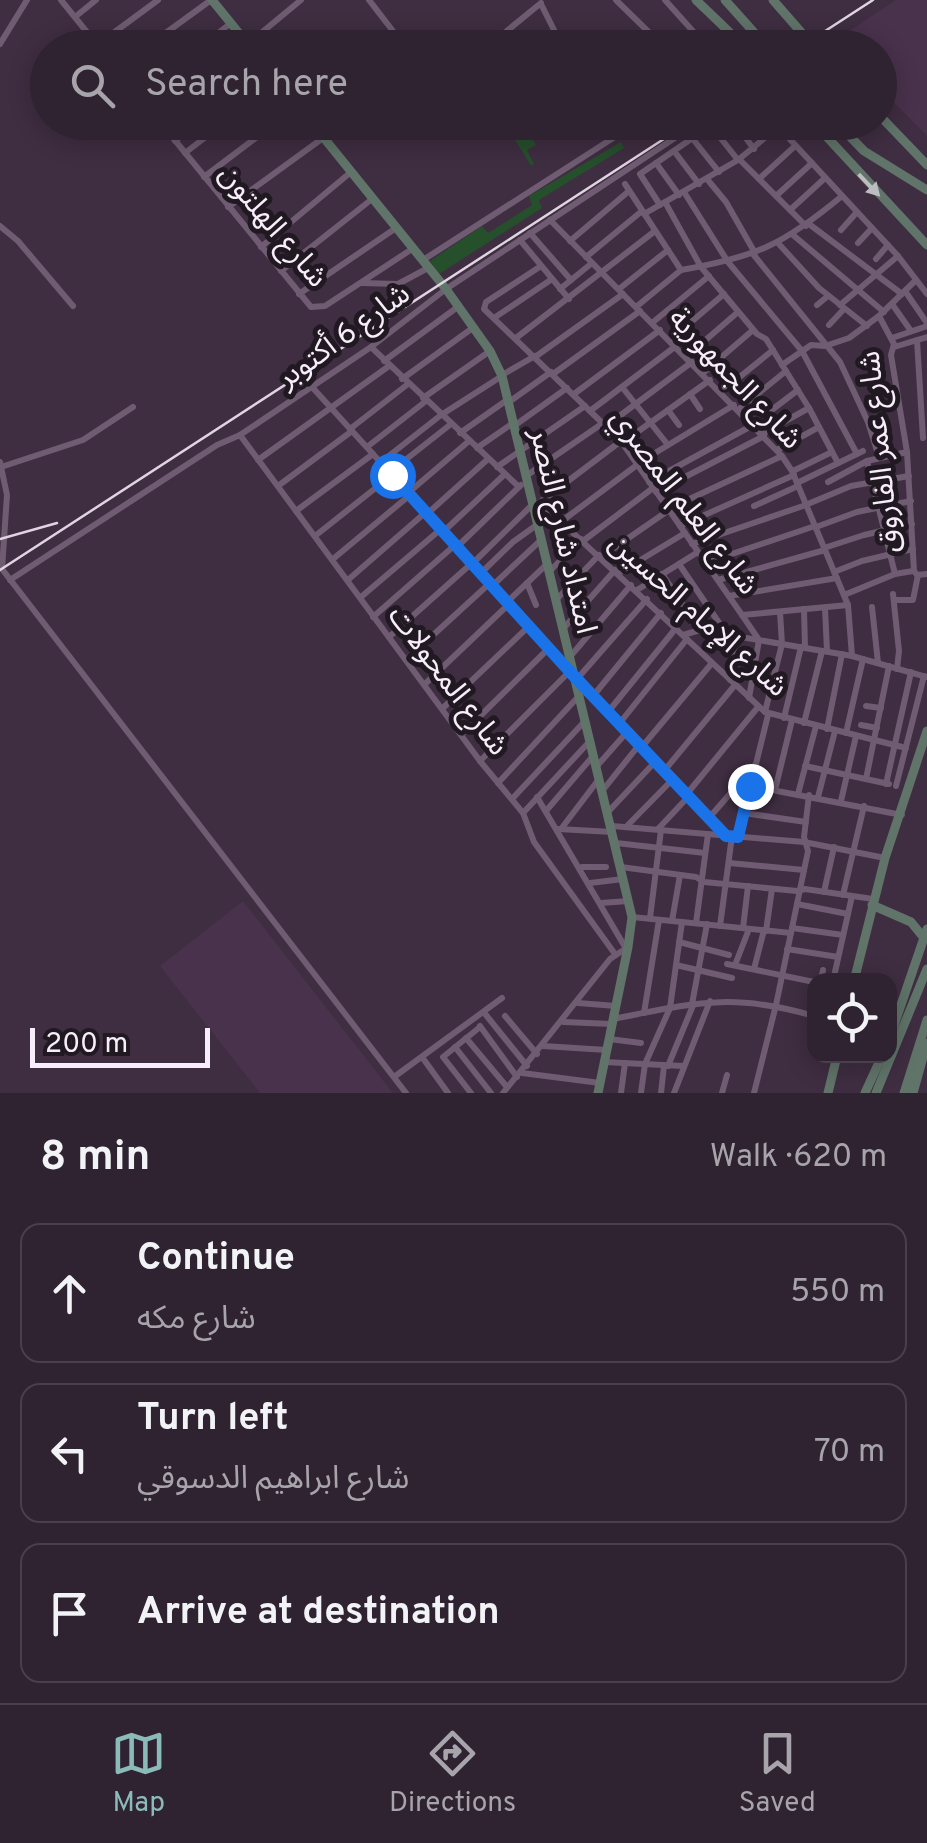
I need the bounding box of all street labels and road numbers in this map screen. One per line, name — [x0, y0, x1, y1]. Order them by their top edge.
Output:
street label: شارع الهلتون — [209, 157, 335, 297]
street label: شارع 6 أكتوبر — [268, 274, 419, 399]
street label: شارع الجمهورية — [659, 301, 809, 459]
street label: شارع عمر الفاروق — [852, 349, 911, 555]
street label: شارع العلم المصري — [599, 402, 765, 604]
street label: امتداد شارع النصر — [519, 424, 603, 638]
street label: شارع الإمام الحسين — [599, 526, 795, 707]
street label: شارع المحولات — [378, 599, 515, 764]

